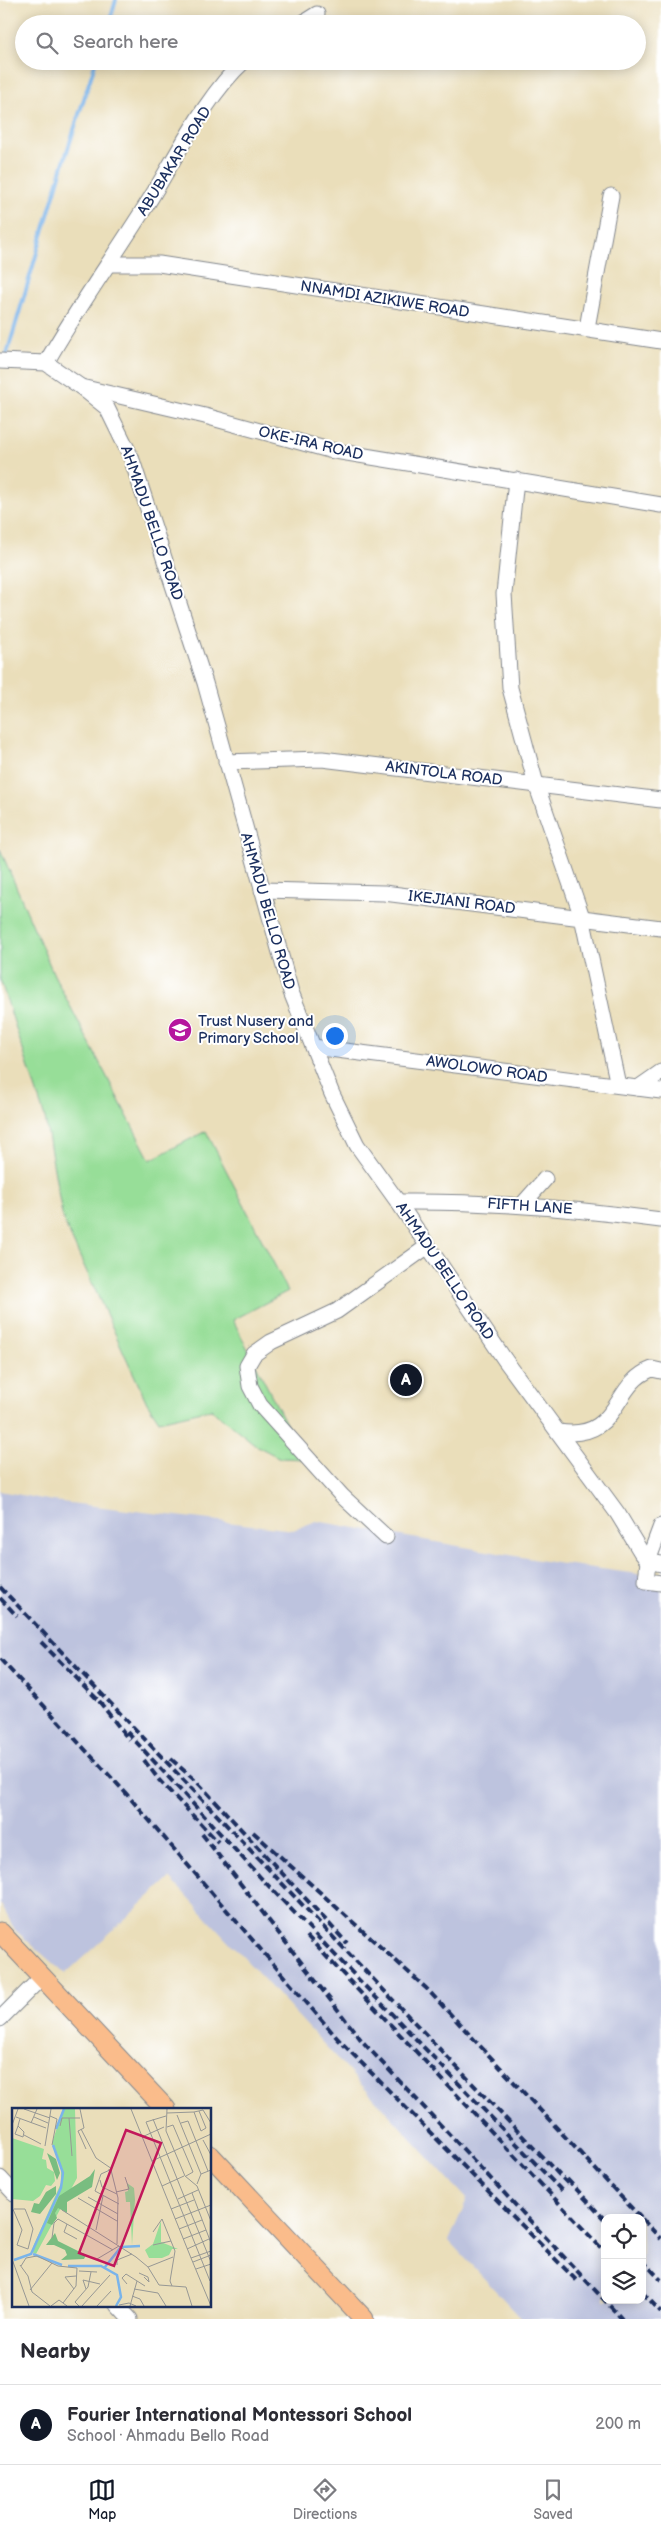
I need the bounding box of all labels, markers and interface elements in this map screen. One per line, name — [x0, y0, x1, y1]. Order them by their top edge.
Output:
search box — [15, 15, 646, 70]
icon: search — [33, 29, 61, 57]
text: Search here — [73, 31, 178, 54]
street label: ABUBAKAR ROAD — [133, 103, 216, 219]
street label: NNAMDI AZIKIWE ROAD — [299, 277, 471, 322]
street label: OKE-IRA ROAD — [257, 422, 365, 465]
street label: AHMADU BELLO ROAD — [116, 443, 187, 603]
street label: AKINTOLA ROAD — [384, 757, 504, 790]
street label: AHMADU BELLO ROAD — [236, 830, 299, 992]
street label: IKEJIANI ROAD — [407, 886, 517, 919]
place label: Trust Nusery and Primary School — [198, 1012, 314, 1048]
school or university icon: Trust Nusery and Primary School — [167, 1017, 193, 1043]
your location — [322, 1023, 348, 1049]
street label: AWOLOWO ROAD — [425, 1052, 549, 1087]
street label: FIFTH LANE — [487, 1194, 573, 1219]
street label: AHMADU BELLO ROAD — [391, 1199, 498, 1344]
pin: A — [390, 1361, 422, 1399]
inset map — [12, 2108, 211, 2306]
map controls — [601, 2214, 646, 2304]
button: locate — [601, 2214, 646, 2259]
button: layers — [601, 2259, 646, 2304]
text: Nearby — [20, 2339, 90, 2364]
text: Fourier International Montessori School — [67, 2404, 412, 2427]
text: A — [31, 2415, 41, 2434]
text: 200 m — [595, 2415, 641, 2434]
text: School · Ahmadu Bello Road — [67, 2427, 269, 2446]
tab: Map — [88, 2476, 116, 2523]
tab: Directions — [293, 2476, 357, 2523]
tab: Saved — [533, 2476, 573, 2523]

